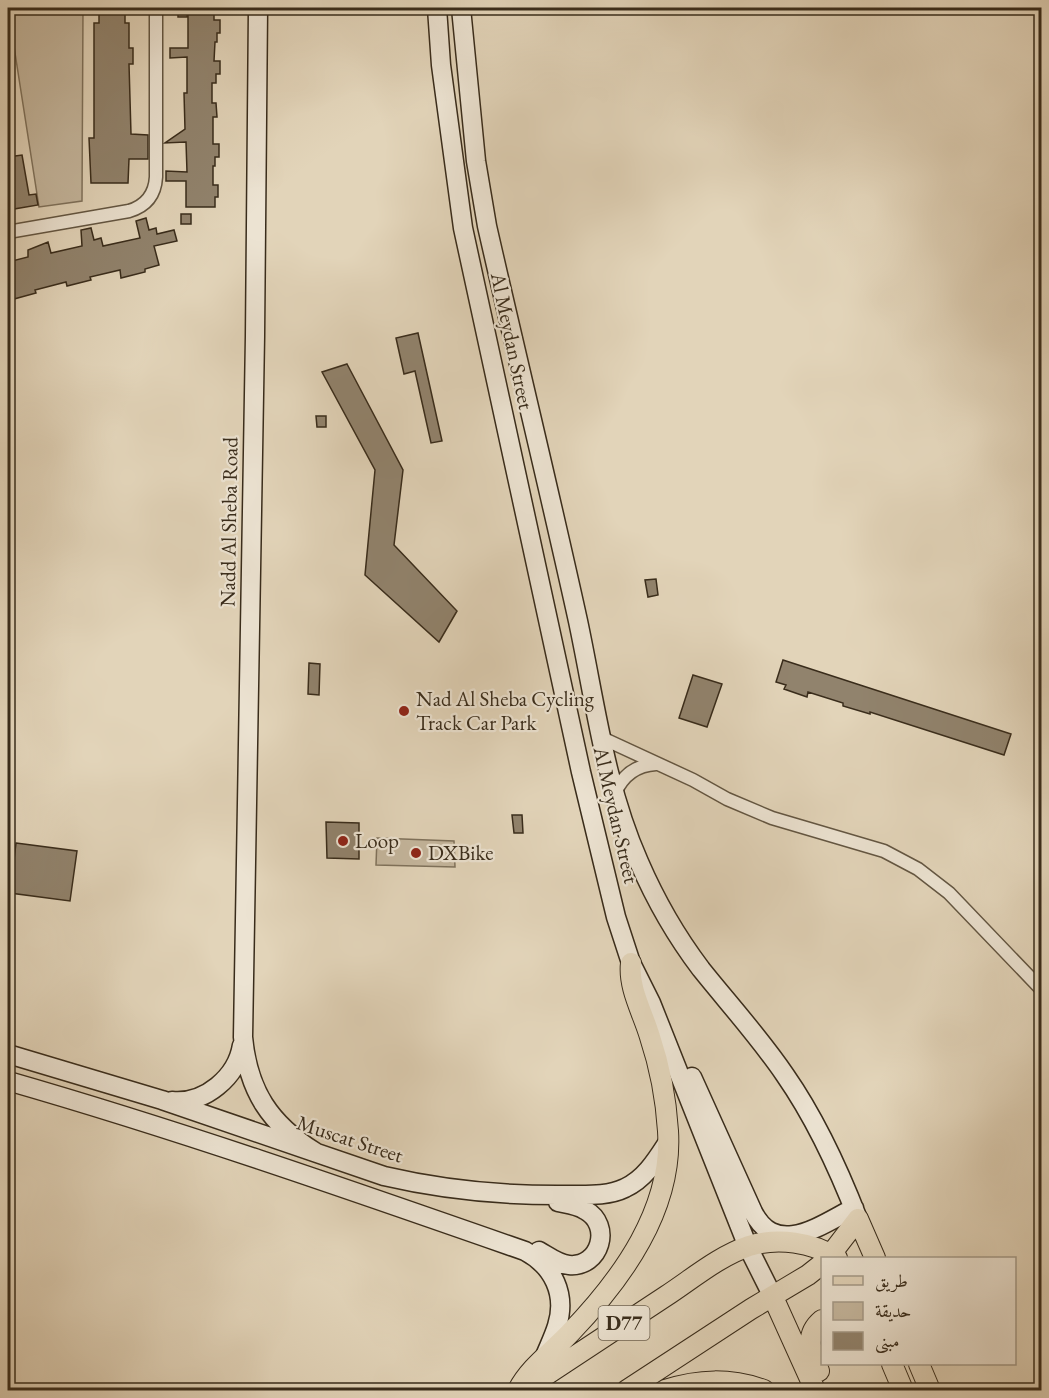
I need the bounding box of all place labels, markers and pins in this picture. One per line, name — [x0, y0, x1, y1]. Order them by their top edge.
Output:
place label: Nad Al Sheba Cycling Track Car Park — [416, 685, 595, 736]
marker: Nad Al Sheba Cycling Track Car Park — [397, 704, 411, 718]
place label: Loop — [355, 827, 399, 854]
marker: Loop — [336, 834, 350, 848]
place label: DXBike — [428, 839, 493, 866]
marker: DXBike — [409, 846, 423, 860]

